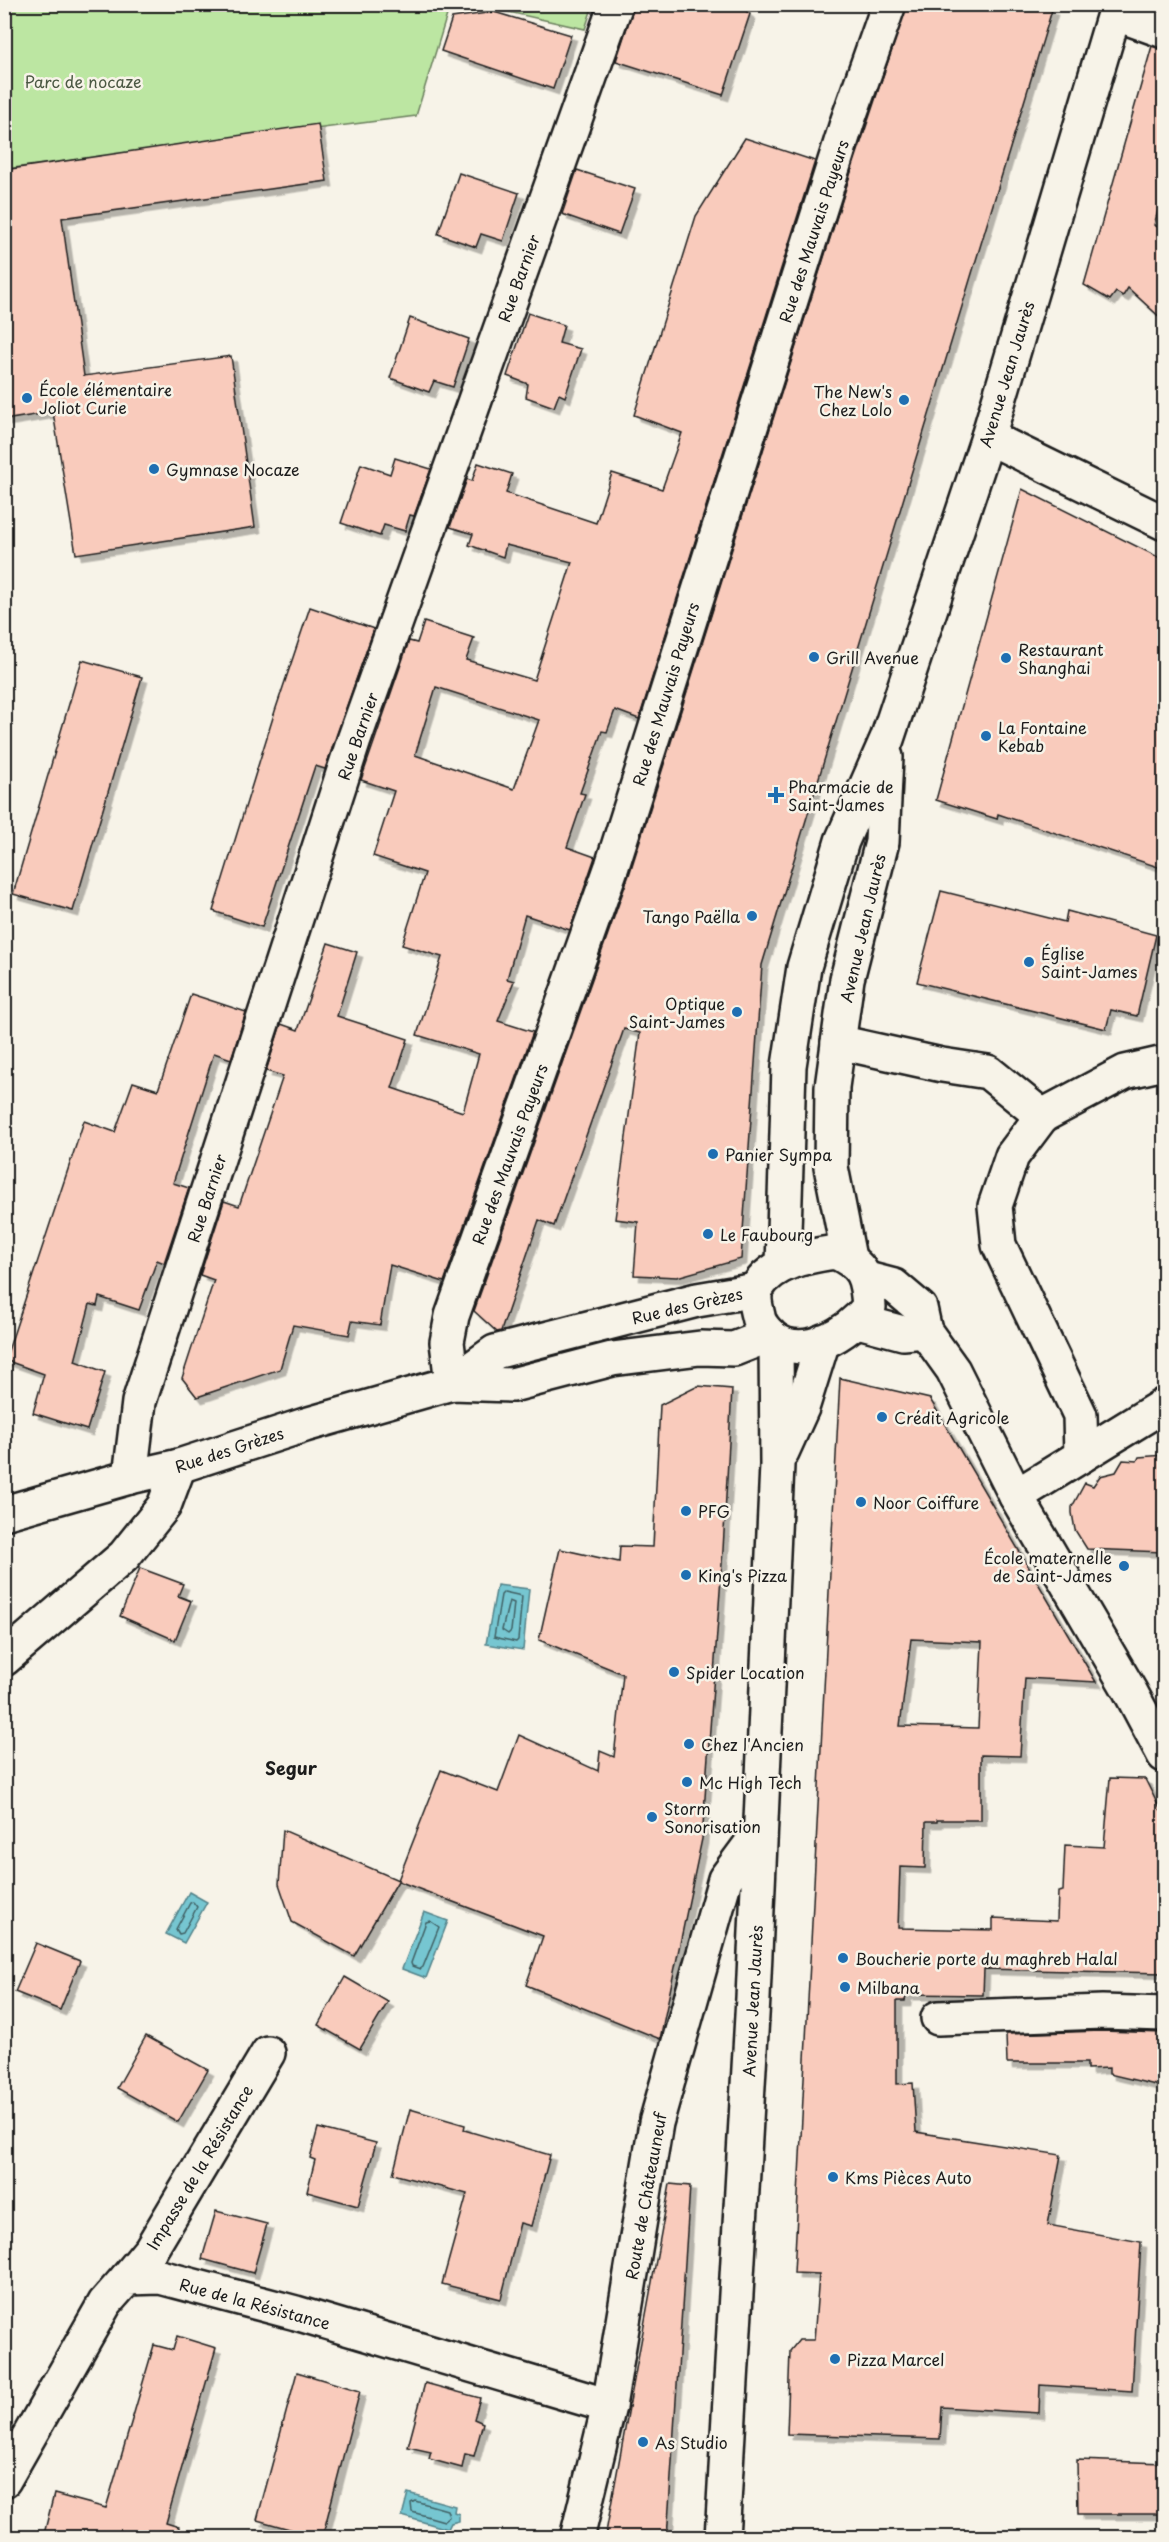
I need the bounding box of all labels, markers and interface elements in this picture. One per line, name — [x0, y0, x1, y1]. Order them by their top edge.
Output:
park label: Parc de nocaze — [25, 69, 141, 93]
street label: Rue des Mauvais Payeurs — [772, 137, 854, 325]
street label: Rue Barnier — [491, 230, 545, 325]
street label: Avenue Jean Jaurès — [972, 298, 1040, 450]
place label: École élémentaire Joliot Curie — [39, 377, 172, 419]
place label: The New's Chez Lolo — [814, 379, 892, 421]
marker: École élémentaire Joliot Curie — [20, 391, 34, 405]
marker: The New's Chez Lolo — [897, 393, 911, 407]
place label: Gymnase Nocaze — [166, 457, 300, 481]
marker: Gymnase Nocaze — [147, 462, 161, 476]
street label: Rue des Mauvais Payeurs — [626, 599, 704, 789]
place label: Restaurant Shanghai — [1018, 637, 1104, 679]
place label: Grill Avenue — [826, 645, 919, 669]
marker: Grill Avenue — [807, 650, 821, 664]
marker: Restaurant Shanghai — [999, 651, 1013, 665]
street label: Rue Barnier — [331, 688, 383, 783]
place label: La Fontaine Kebab — [998, 715, 1087, 757]
marker: La Fontaine Kebab — [979, 729, 993, 743]
place label: Pharmacie de Saint-James — [788, 774, 894, 816]
marker: Pharmacie de Saint-James — [769, 788, 783, 802]
street label: Avenue Jean Jaurès — [833, 851, 891, 1005]
place label: Tango Paëlla — [643, 904, 740, 928]
marker: Tango Paëlla — [745, 909, 759, 923]
place label: Église Saint-James — [1041, 941, 1137, 983]
marker: Église Saint-James — [1022, 955, 1036, 969]
place label: Optique Saint-James — [629, 991, 725, 1033]
marker: Optique Saint-James — [730, 1005, 744, 1019]
street label: Rue des Mauvais Payeurs — [465, 1060, 553, 1248]
place label: Panier Sympa — [725, 1142, 832, 1166]
marker: Panier Sympa — [706, 1147, 720, 1161]
street label: Rue Barnier — [180, 1150, 232, 1245]
place label: Le Faubourg — [720, 1222, 813, 1246]
marker: Le Faubourg — [701, 1227, 715, 1241]
street label: Rue des Grèzes — [629, 1281, 745, 1329]
place label: Crédit Agricole — [894, 1405, 1010, 1429]
marker: Crédit Agricole — [875, 1410, 889, 1424]
street label: Rue des Grèzes — [172, 1420, 286, 1478]
place label: Noor Coiffure — [873, 1490, 980, 1514]
marker: Noor Coiffure — [854, 1495, 868, 1509]
place label: PFG — [698, 1499, 730, 1523]
marker: PFG — [679, 1504, 693, 1518]
place label: École maternelle de Saint-James — [984, 1545, 1112, 1587]
marker: École maternelle de Saint-James — [1117, 1559, 1131, 1573]
place label: King's Pizza — [698, 1563, 787, 1587]
marker: King's Pizza — [679, 1568, 693, 1582]
place label: Spider Location — [686, 1660, 805, 1684]
marker: Spider Location — [667, 1665, 681, 1679]
place label: Chez l'Ancien — [701, 1732, 804, 1756]
marker: Chez l'Ancien — [682, 1737, 696, 1751]
district label: Segur — [265, 1754, 318, 1781]
place label: Mc High Tech — [699, 1770, 802, 1794]
marker: Mc High Tech — [680, 1775, 694, 1789]
place label: Storm Sonorisation — [664, 1796, 761, 1838]
marker: Storm Sonorisation — [645, 1810, 659, 1824]
street label: Avenue Jean Jaurès — [736, 1925, 768, 2077]
place label: Boucherie porte du maghreb Halal — [855, 1946, 1118, 1970]
marker: Boucherie porte du maghreb Halal — [836, 1951, 850, 1965]
place label: Milbana — [857, 1975, 920, 1999]
marker: Milbana — [838, 1980, 852, 1994]
street label: Impasse de la Résistance — [140, 2080, 258, 2254]
street label: Route de Châteauneuf — [618, 2109, 672, 2282]
place label: Kms Pièces Auto — [845, 2165, 972, 2189]
marker: Kms Pièces Auto — [826, 2170, 840, 2184]
street label: Rue de la Résistance — [177, 2271, 333, 2335]
place label: Pizza Marcel — [847, 2347, 944, 2371]
marker: Pizza Marcel — [828, 2352, 842, 2366]
place label: As Studio — [655, 2430, 728, 2454]
marker: As Studio — [636, 2435, 650, 2449]

